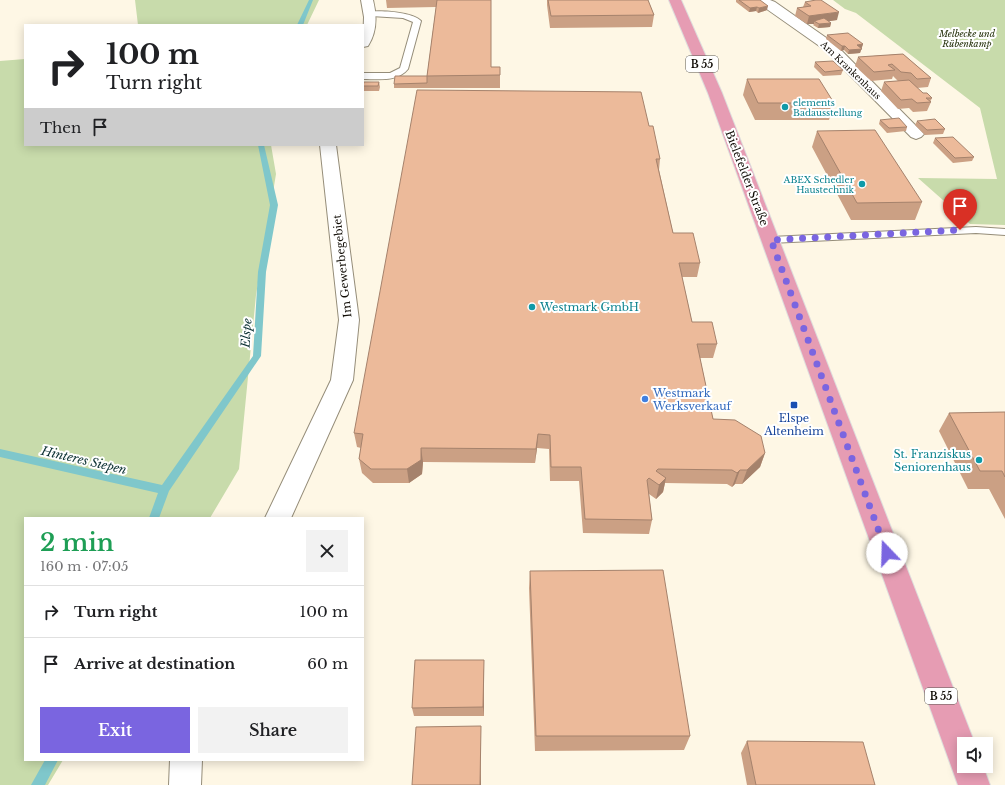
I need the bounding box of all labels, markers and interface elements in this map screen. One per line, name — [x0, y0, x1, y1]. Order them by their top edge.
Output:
park label: Melbecke und Rübenkamp — [938, 28, 996, 49]
text: 100 m — [106, 37, 199, 72]
street label: Am Krankenhaus — [818, 38, 883, 102]
icon: right — [40, 40, 92, 92]
road number: B 55 — [686, 56, 718, 72]
text: Turn right — [106, 72, 202, 94]
place label: elements Badausstellung — [793, 97, 863, 118]
marker: elements Badausstellung — [780, 102, 790, 112]
icon: arrive — [89, 116, 111, 138]
text: Then — [40, 118, 81, 137]
street label: Bielefelder Straße — [722, 128, 772, 228]
place label: ABEX Schedler Haustechnik — [782, 174, 855, 195]
marker: ABEX Schedler Haustechnik — [857, 179, 867, 189]
pin — [943, 189, 977, 230]
icon: arrive — [949, 195, 971, 217]
street label: Im Gewerbegebiet — [330, 213, 354, 318]
place label: Westmark GmbH — [539, 300, 639, 314]
marker: Westmark GmbH — [527, 302, 537, 312]
water label: Elspe — [237, 317, 255, 349]
place label: Westmark Werksverkauf — [652, 386, 733, 413]
marker: Westmark Werksverkauf — [640, 394, 650, 404]
marker: Elspe Altenheim — [789, 400, 799, 410]
place label: Elspe Altenheim — [763, 411, 824, 438]
water label: Hinteres Siepen — [39, 443, 129, 477]
place label: St. Franziskus Seniorenhaus — [894, 447, 971, 474]
marker: St. Franziskus Seniorenhaus — [974, 455, 984, 465]
text: 2 min — [40, 528, 114, 557]
button: close — [306, 530, 348, 572]
position arrow — [866, 532, 908, 574]
text: 160 m · 07:05 — [40, 558, 128, 575]
icon: right — [40, 601, 62, 623]
text: Turn right — [74, 602, 157, 621]
text: 100 m — [299, 602, 348, 621]
icon: arrive — [40, 653, 62, 675]
text: Arrive at destination — [74, 654, 235, 673]
text: 60 m — [307, 654, 348, 673]
road number: B 55 — [925, 688, 957, 704]
button: Exit — [40, 707, 190, 753]
button: Share — [198, 707, 348, 753]
map controls — [957, 737, 993, 773]
button: sound — [957, 737, 993, 773]

